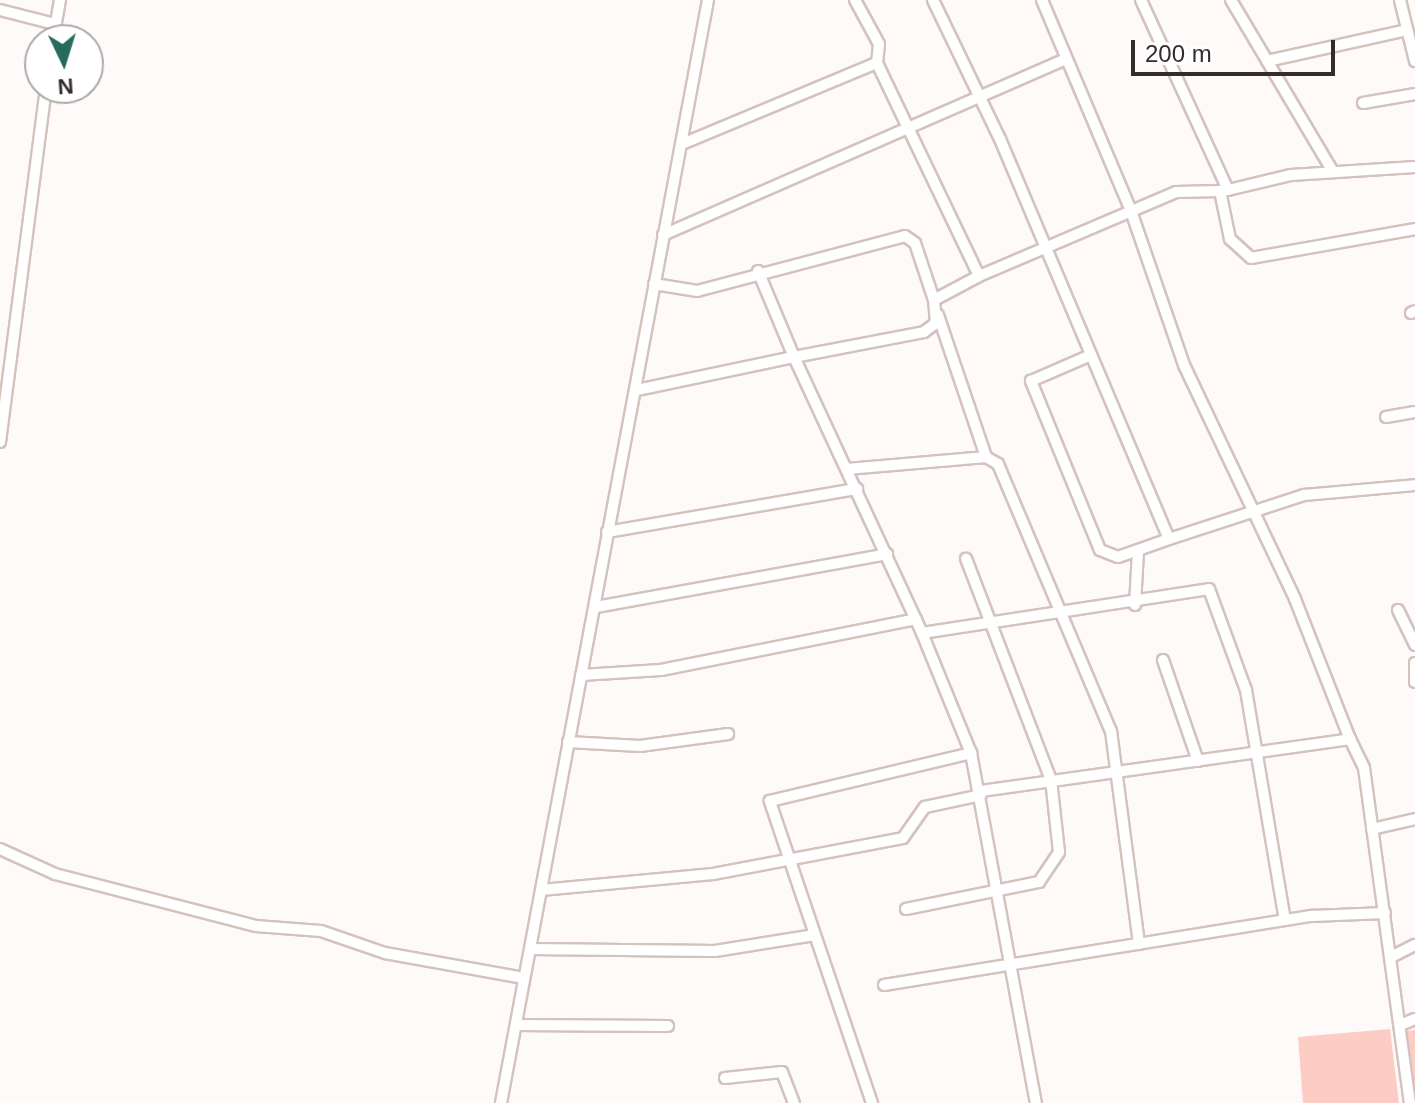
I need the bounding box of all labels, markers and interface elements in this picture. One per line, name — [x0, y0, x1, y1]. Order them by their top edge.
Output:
north arrow — [24, 24, 104, 104]
scale bar — [1135, 24, 1339, 74]
text: 200 m — [1145, 40, 1212, 67]
text: N — [57, 73, 74, 99]

